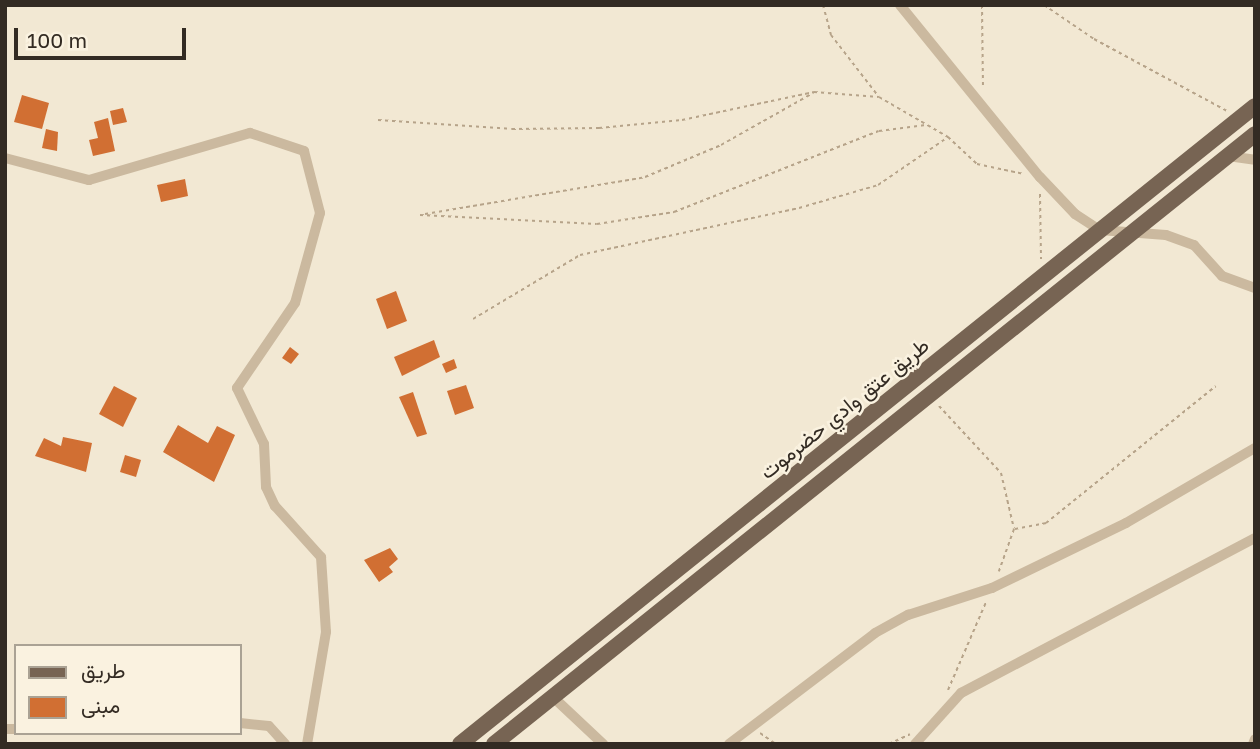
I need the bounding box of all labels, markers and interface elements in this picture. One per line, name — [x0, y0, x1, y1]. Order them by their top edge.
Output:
scale bar — [18, 14, 189, 58]
text: 100 m — [27, 27, 87, 53]
street label: طريق عتق وادي حضرموت — [754, 332, 934, 484]
legend — [14, 644, 242, 735]
text: طريق — [81, 657, 126, 683]
text: مبنى — [81, 692, 120, 718]

